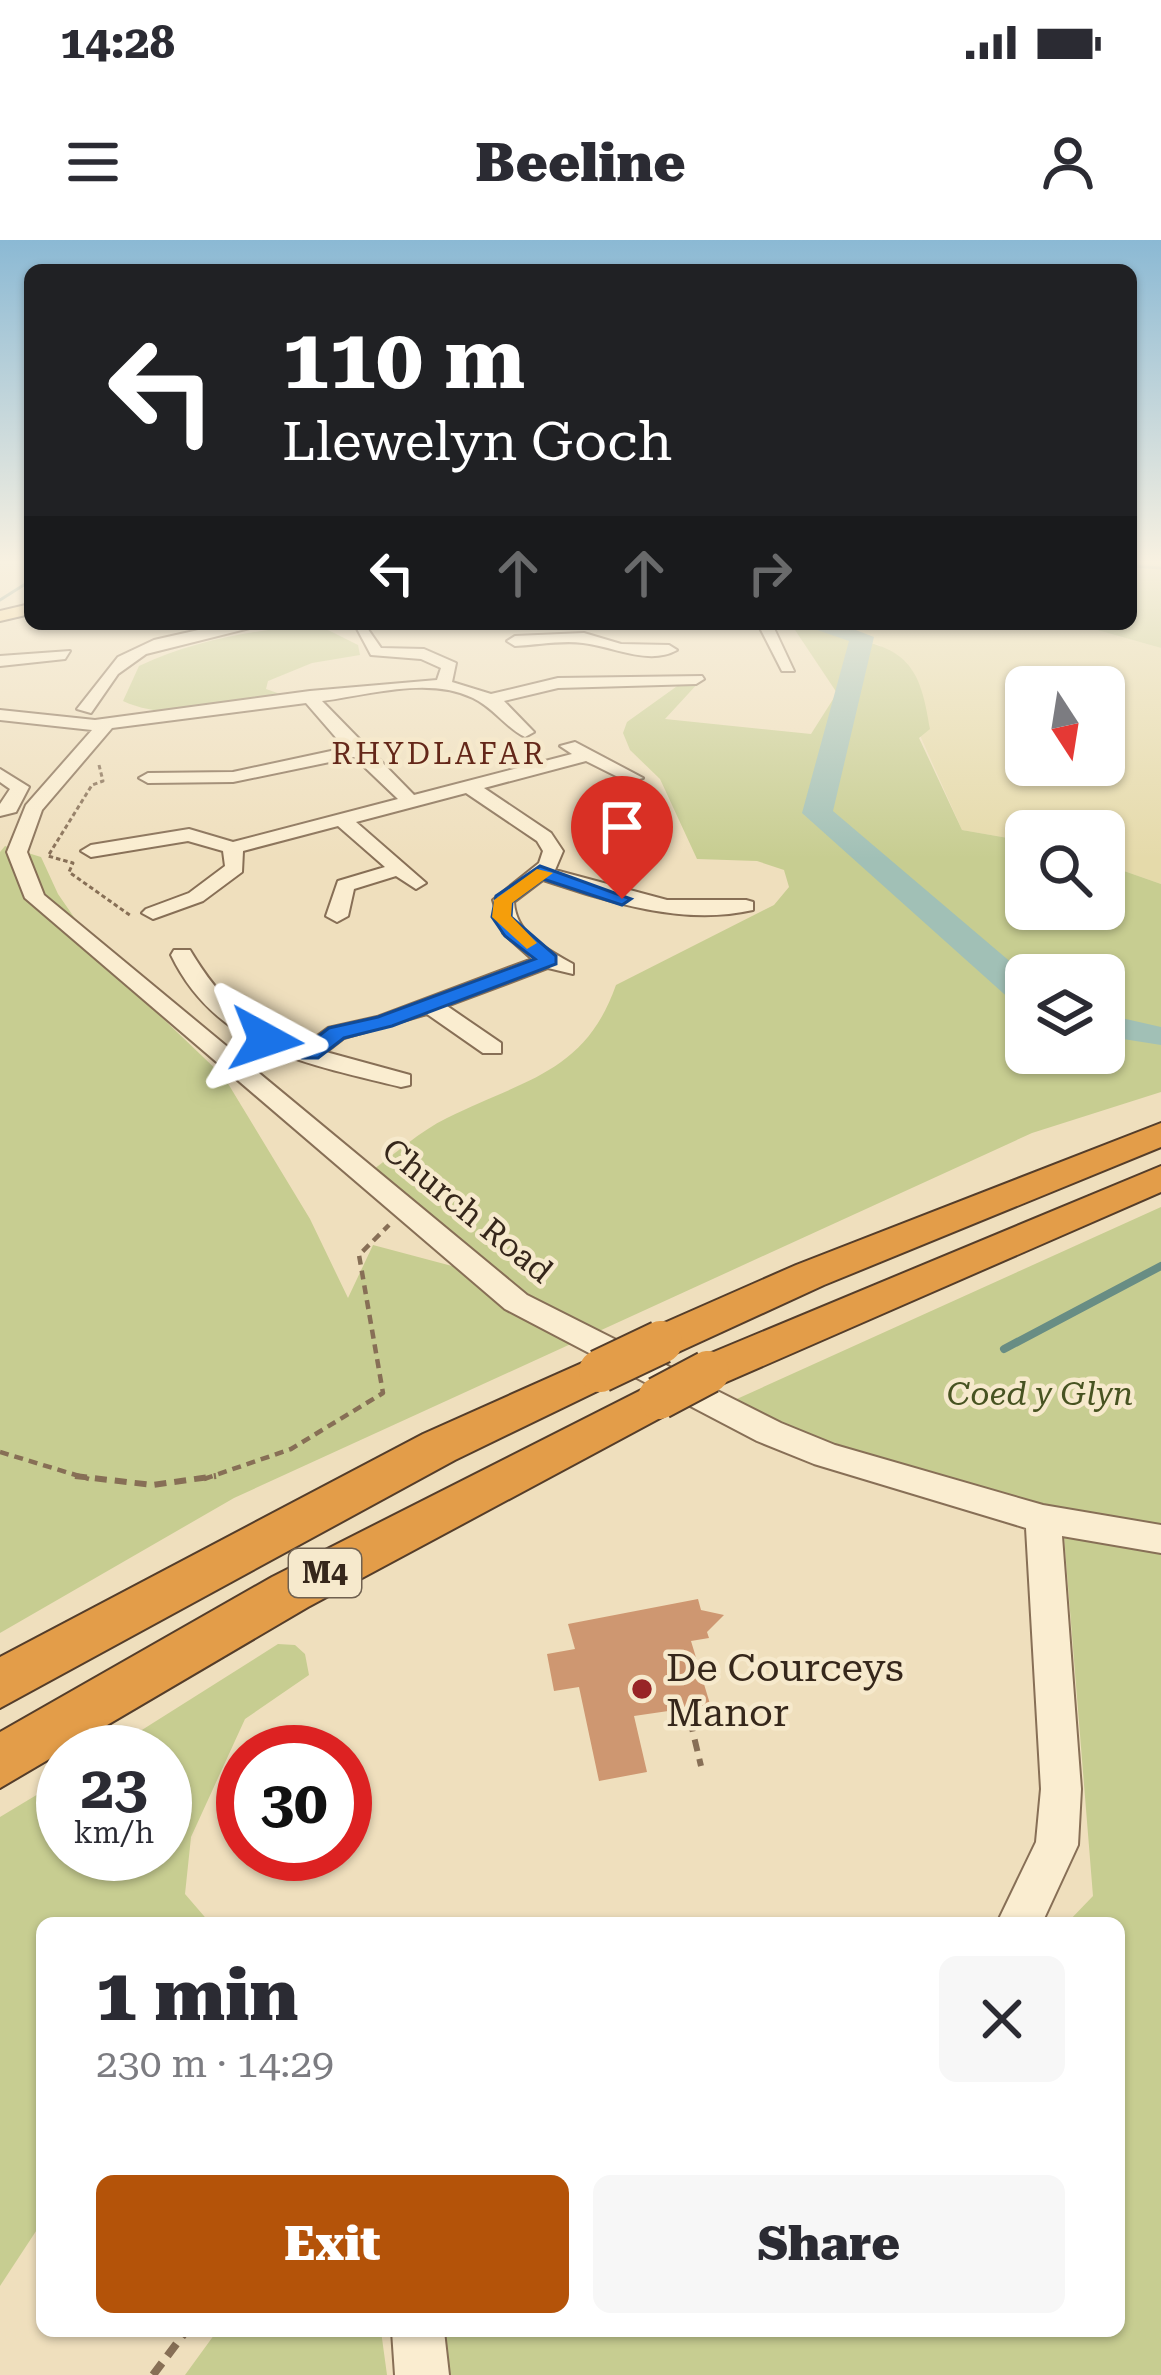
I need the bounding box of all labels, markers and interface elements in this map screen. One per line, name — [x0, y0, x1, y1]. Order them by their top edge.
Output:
text: 14:28 — [60, 16, 175, 69]
icon: menu — [60, 129, 126, 195]
icon: person — [1035, 129, 1101, 195]
text: Beeline — [475, 131, 686, 194]
text: 110 m — [282, 310, 525, 408]
icon: left — [84, 312, 240, 468]
text: Llewelyn Goch — [282, 410, 672, 473]
icon: left — [359, 540, 425, 606]
icon: ahead — [485, 540, 551, 606]
icon: ahead — [611, 540, 677, 606]
icon: right — [737, 540, 803, 606]
north arrow — [1005, 666, 1125, 786]
map controls — [1005, 666, 1125, 1074]
district label: RHYDLAFAR — [332, 736, 546, 771]
pin — [571, 776, 673, 899]
icon: arrive — [589, 794, 655, 860]
button: search — [1005, 810, 1125, 930]
button: layers — [1005, 954, 1125, 1074]
position arrow — [203, 977, 329, 1103]
street label: Church Road — [375, 1130, 561, 1291]
park label: Coed y Glyn — [947, 1374, 1133, 1413]
road number: M4 — [289, 1549, 361, 1597]
place label: De Courceys Manor — [666, 1645, 904, 1736]
marker: De Courceys Manor — [629, 1676, 655, 1702]
speed limit sign: 30 — [216, 1725, 372, 1881]
text: 23 — [80, 1752, 148, 1823]
text: km/h — [74, 1815, 154, 1850]
text: 1 min — [96, 1953, 298, 2038]
button: close — [939, 1956, 1065, 2082]
text: 230 m · 14:29 — [96, 2041, 334, 2087]
button: Exit — [96, 2175, 569, 2313]
button: Share — [593, 2175, 1065, 2313]

